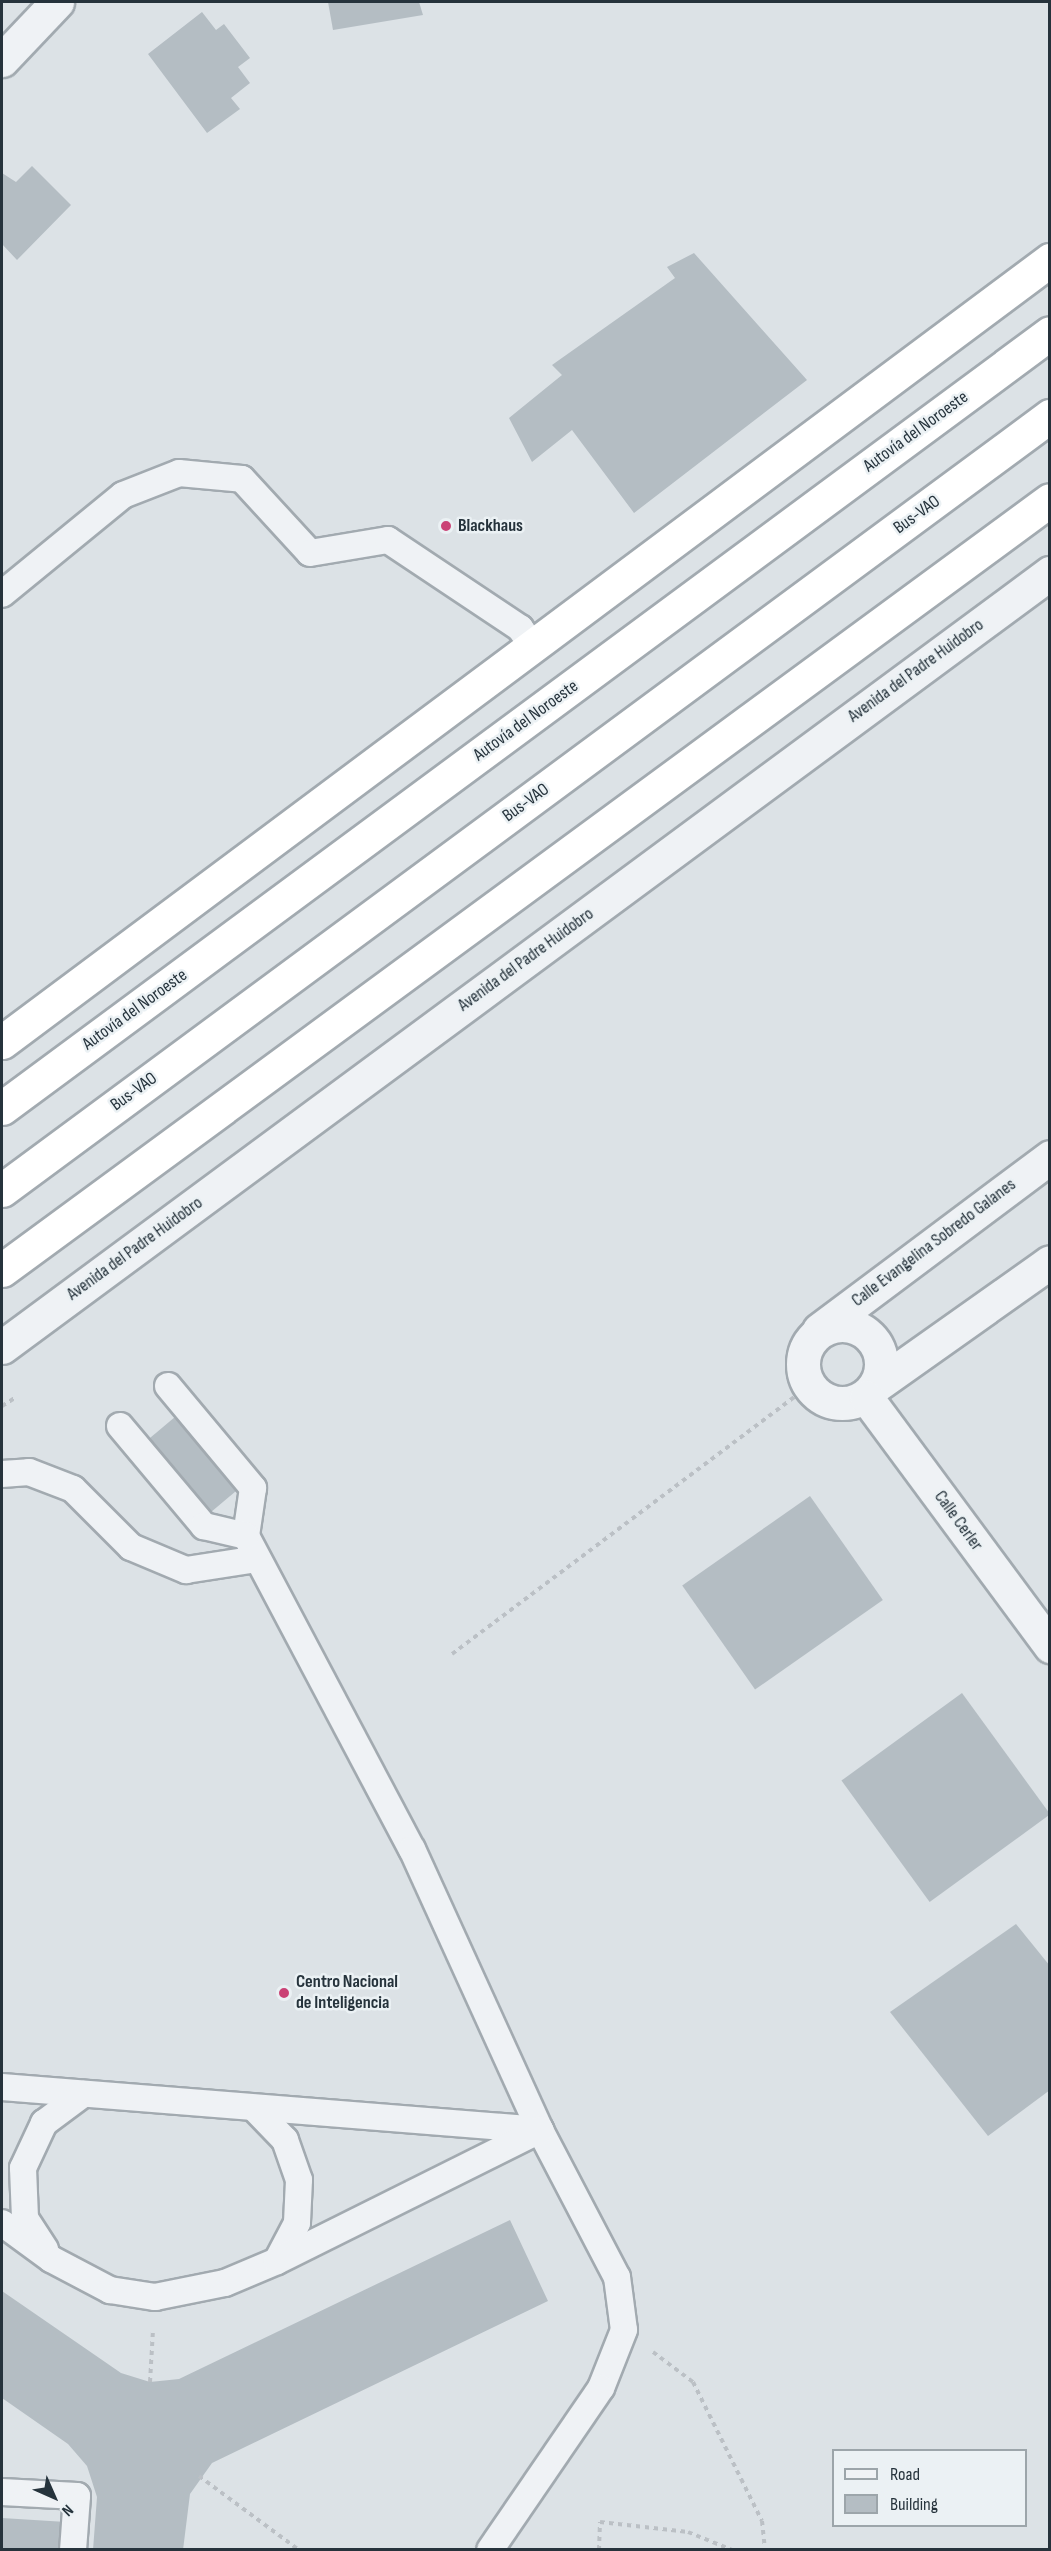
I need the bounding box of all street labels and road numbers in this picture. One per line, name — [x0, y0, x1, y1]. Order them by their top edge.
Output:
street label: Autovía del Noroeste — [859, 387, 973, 477]
street label: Bus-VAO — [890, 491, 944, 539]
street label: Avenida del Padre Huidobro — [844, 615, 988, 727]
street label: Autovía del Noroeste — [469, 676, 583, 766]
street label: Bus-VAO — [499, 779, 553, 827]
street label: Avenida del Padre Huidobro — [454, 904, 598, 1016]
street label: Autovía del Noroeste — [78, 965, 192, 1055]
street label: Bus-VAO — [107, 1068, 161, 1116]
street label: Calle Evangelina Sobredo Galanes — [848, 1174, 1020, 1312]
street label: Avenida del Padre Huidobro — [63, 1193, 207, 1305]
street label: Calle Cerler — [929, 1487, 987, 1555]

